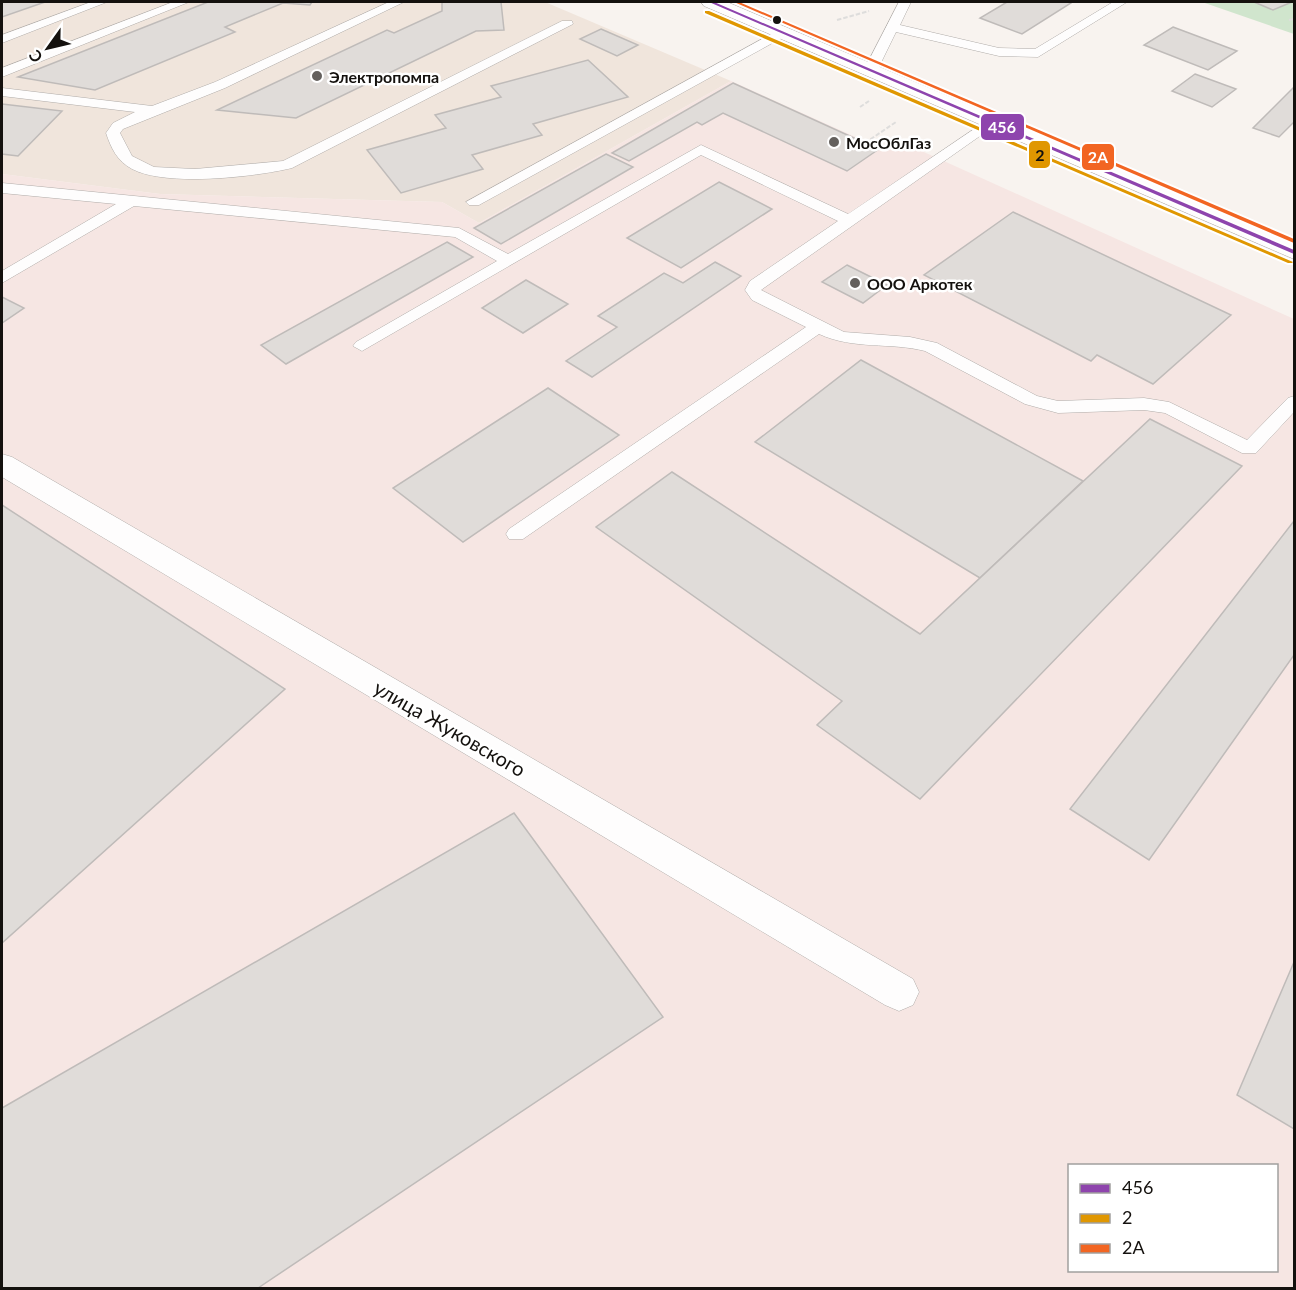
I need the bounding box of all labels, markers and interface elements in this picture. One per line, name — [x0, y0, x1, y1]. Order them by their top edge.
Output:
unlabelled marker — [771, 14, 783, 26]
north arrow — [18, 18, 78, 78]
text: С — [24, 47, 46, 66]
place label: Электропомпа — [329, 67, 439, 86]
marker: Электропомпа — [310, 69, 324, 83]
line badge: 456 — [980, 113, 1025, 141]
text: 456 — [988, 117, 1016, 136]
place label: МосОблГаз — [846, 133, 931, 152]
marker: МосОблГаз — [827, 135, 841, 149]
line badge: 2 — [1028, 140, 1051, 169]
line badge: 2А — [1081, 143, 1115, 171]
text: 2 — [1035, 145, 1045, 164]
text: 2А — [1088, 147, 1109, 166]
place label: ООО Аркотек — [867, 274, 973, 293]
marker: ООО Аркотек — [848, 276, 862, 290]
street label: улица Жуковского — [370, 675, 530, 781]
legend — [1068, 1164, 1278, 1272]
text: 456 — [1122, 1176, 1153, 1198]
text: 2 — [1122, 1206, 1132, 1228]
text: 2А — [1122, 1236, 1145, 1258]

